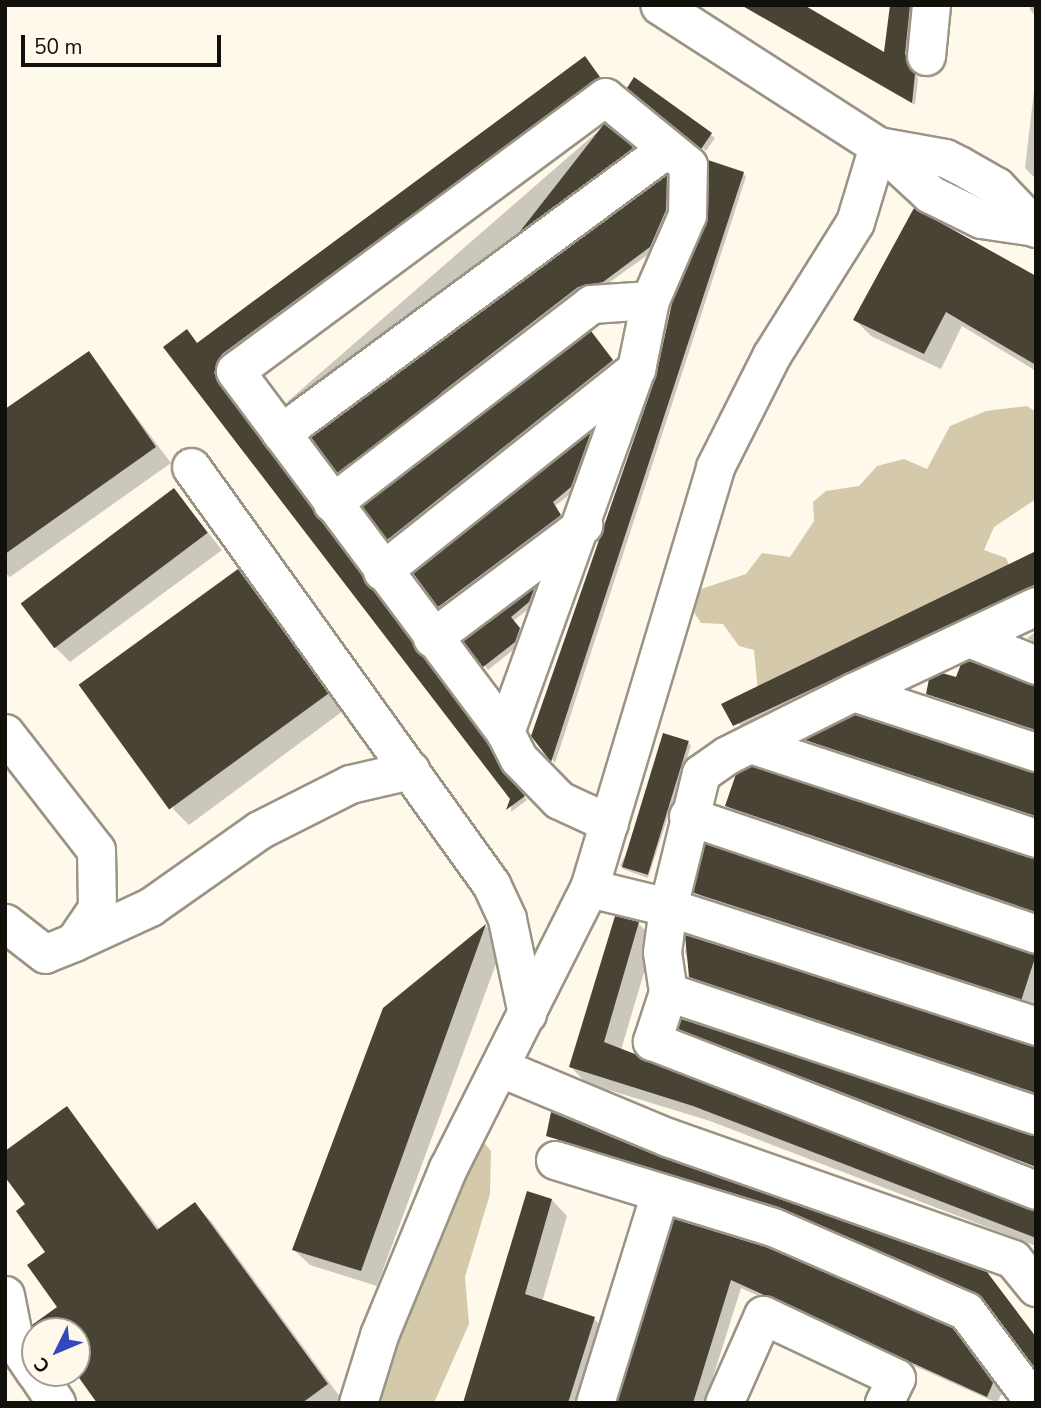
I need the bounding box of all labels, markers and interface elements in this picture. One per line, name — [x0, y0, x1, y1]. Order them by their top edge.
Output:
scale bar — [24, 21, 224, 65]
text: 50 m — [34, 33, 83, 61]
north arrow — [21, 1317, 91, 1387]
text: С — [28, 1351, 56, 1379]

